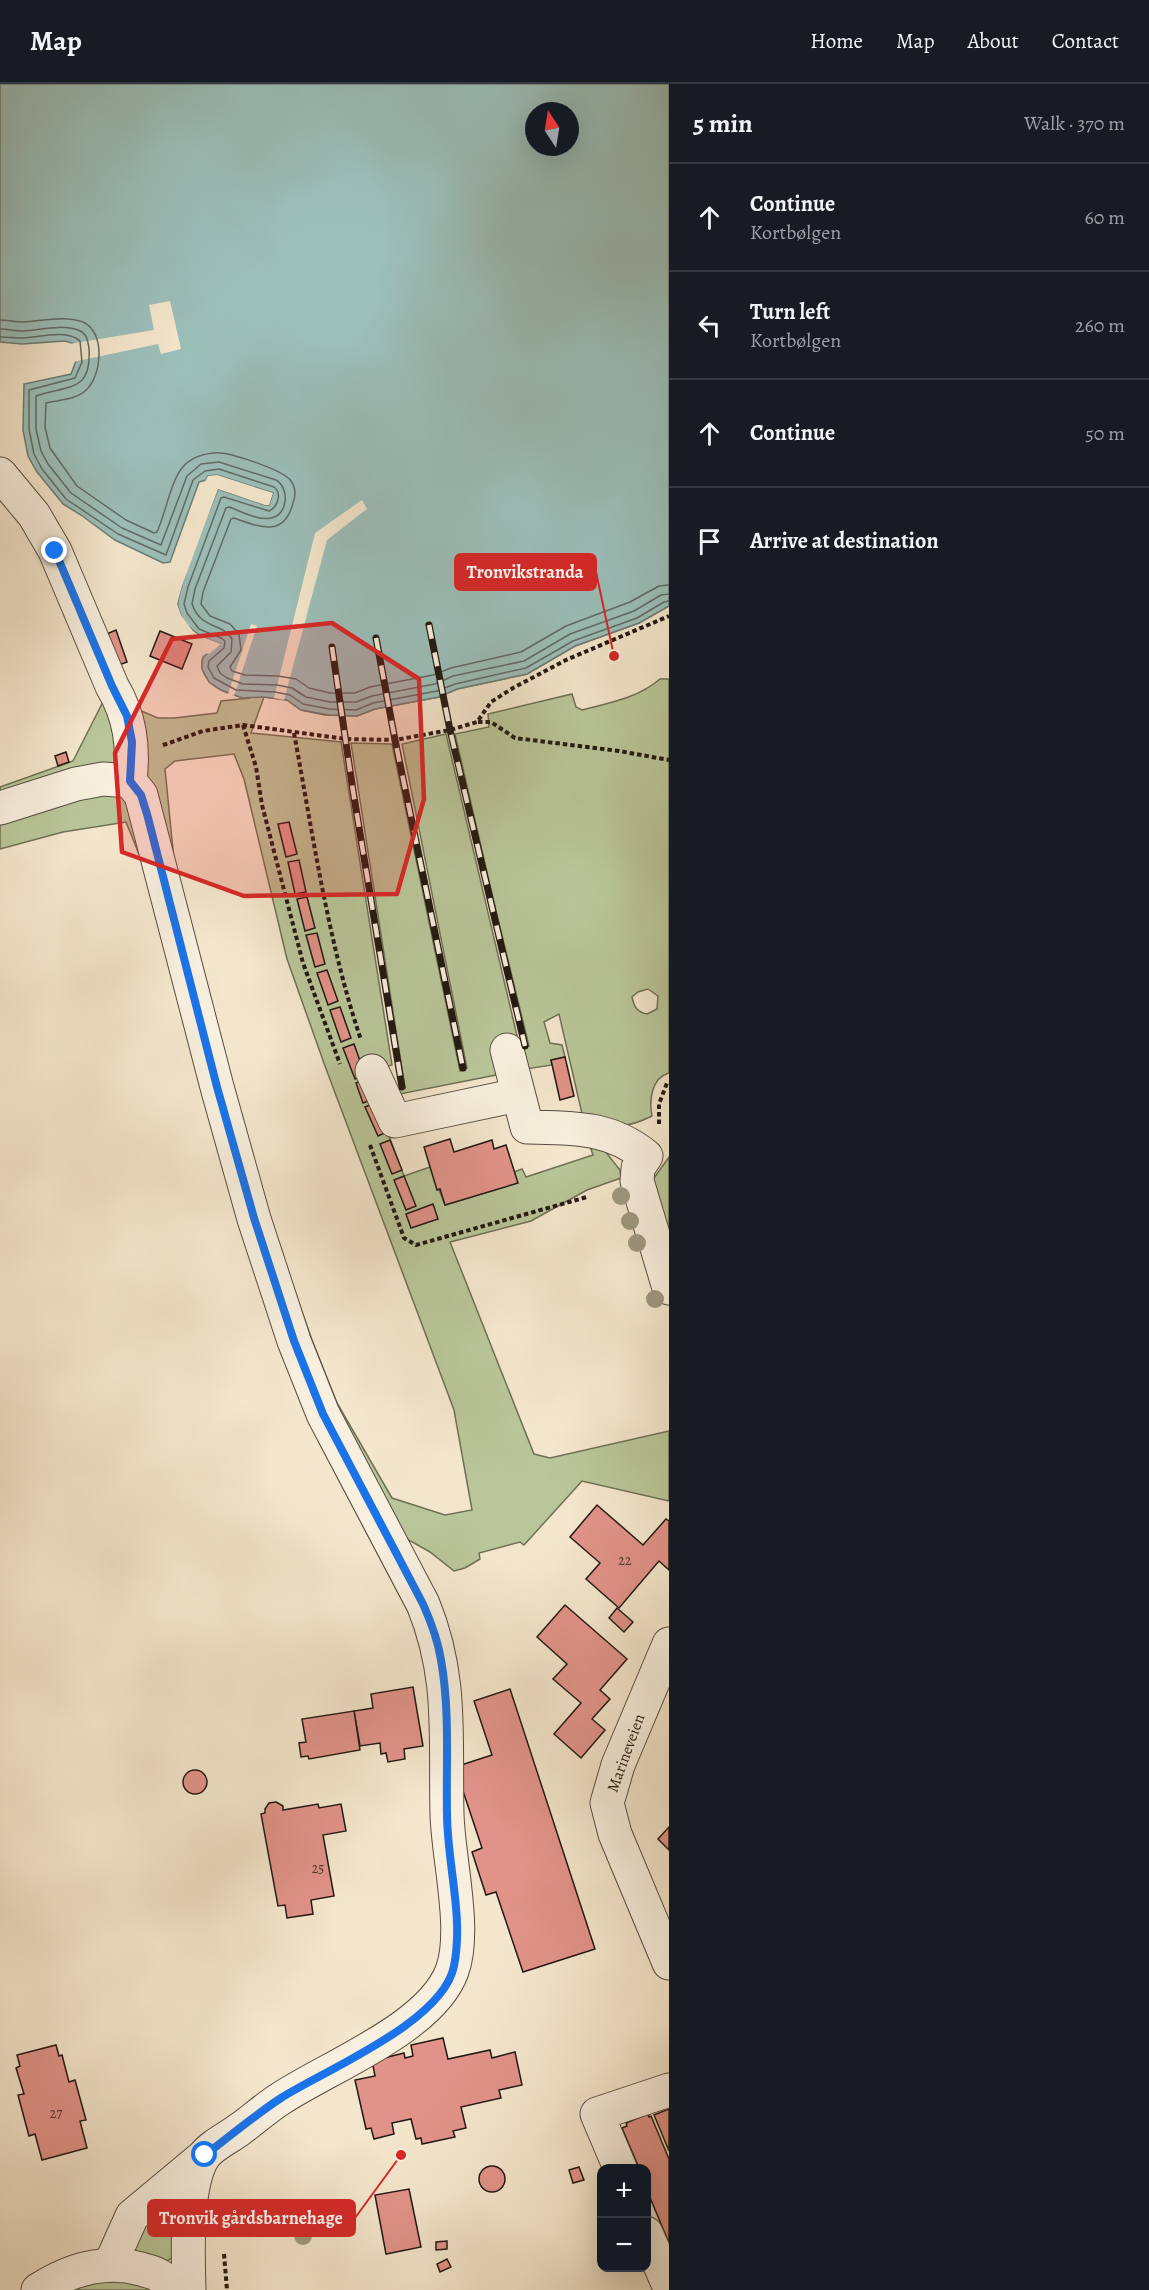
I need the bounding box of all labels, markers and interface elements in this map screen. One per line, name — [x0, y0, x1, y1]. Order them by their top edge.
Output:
text: Map — [30, 22, 82, 60]
text: Home — [810, 27, 863, 55]
text: Map — [896, 27, 934, 55]
text: About — [967, 27, 1019, 55]
text: Contact — [1052, 27, 1119, 55]
north arrow — [525, 102, 579, 156]
text: 5 min — [693, 106, 753, 141]
text: Walk · 370 m — [1024, 110, 1125, 137]
text: Continue — [750, 189, 835, 219]
icon: ahead — [693, 201, 726, 234]
text: 60 m — [1085, 204, 1125, 231]
text: Kortbølgen — [750, 219, 841, 246]
text: Turn left — [750, 297, 830, 327]
icon: left — [693, 309, 726, 342]
text: 260 m — [1075, 312, 1125, 339]
text: Kortbølgen — [750, 327, 841, 354]
icon: ahead — [693, 417, 726, 450]
text: Continue — [750, 418, 835, 448]
text: 50 m — [1085, 420, 1125, 447]
icon: arrive — [693, 525, 726, 558]
text: Arrive at destination — [750, 526, 939, 556]
route end — [41, 537, 67, 563]
callout: Tronvikstranda — [455, 554, 596, 590]
text: Tronvikstranda — [466, 560, 584, 584]
house number: 22 — [618, 1551, 632, 1570]
street label: Marineveien — [602, 1711, 650, 1795]
house number: 25 — [312, 1859, 324, 1878]
house number: 27 — [50, 2104, 62, 2123]
route start — [191, 2141, 217, 2167]
map controls — [597, 2164, 651, 2272]
button: + — [597, 2164, 651, 2218]
callout: Tronvik gårdsbarnehage — [148, 2200, 355, 2236]
text: Tronvik gårdsbarnehage — [159, 2206, 343, 2230]
button: − — [597, 2218, 651, 2272]

